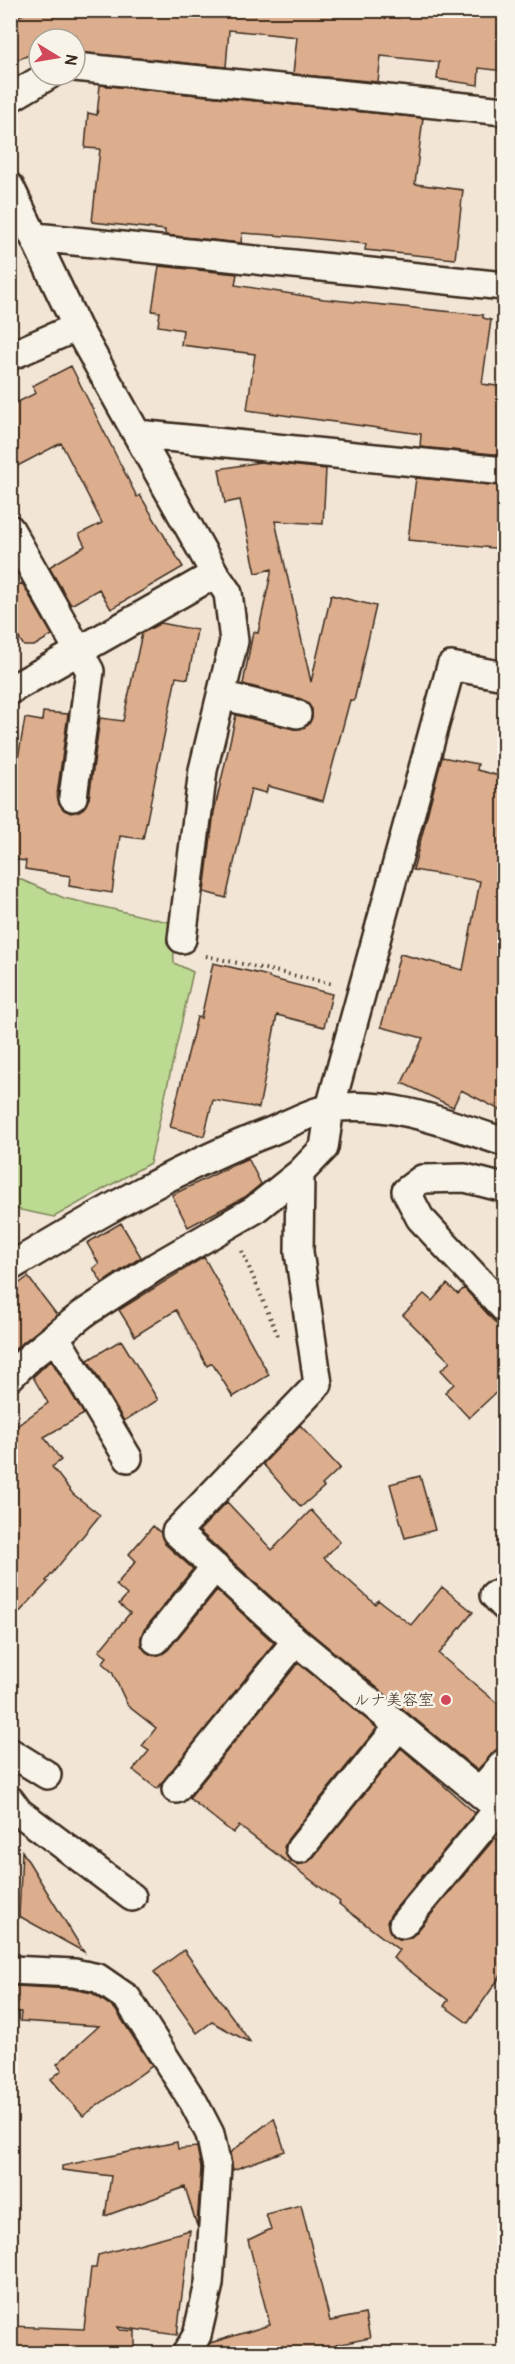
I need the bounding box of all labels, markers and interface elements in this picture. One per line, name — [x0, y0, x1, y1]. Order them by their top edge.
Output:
north arrow — [27, 27, 87, 87]
text: N — [60, 52, 82, 67]
place label: ルナ美容室 — [354, 1690, 434, 1710]
marker: ルナ美容室 — [439, 1693, 453, 1707]

